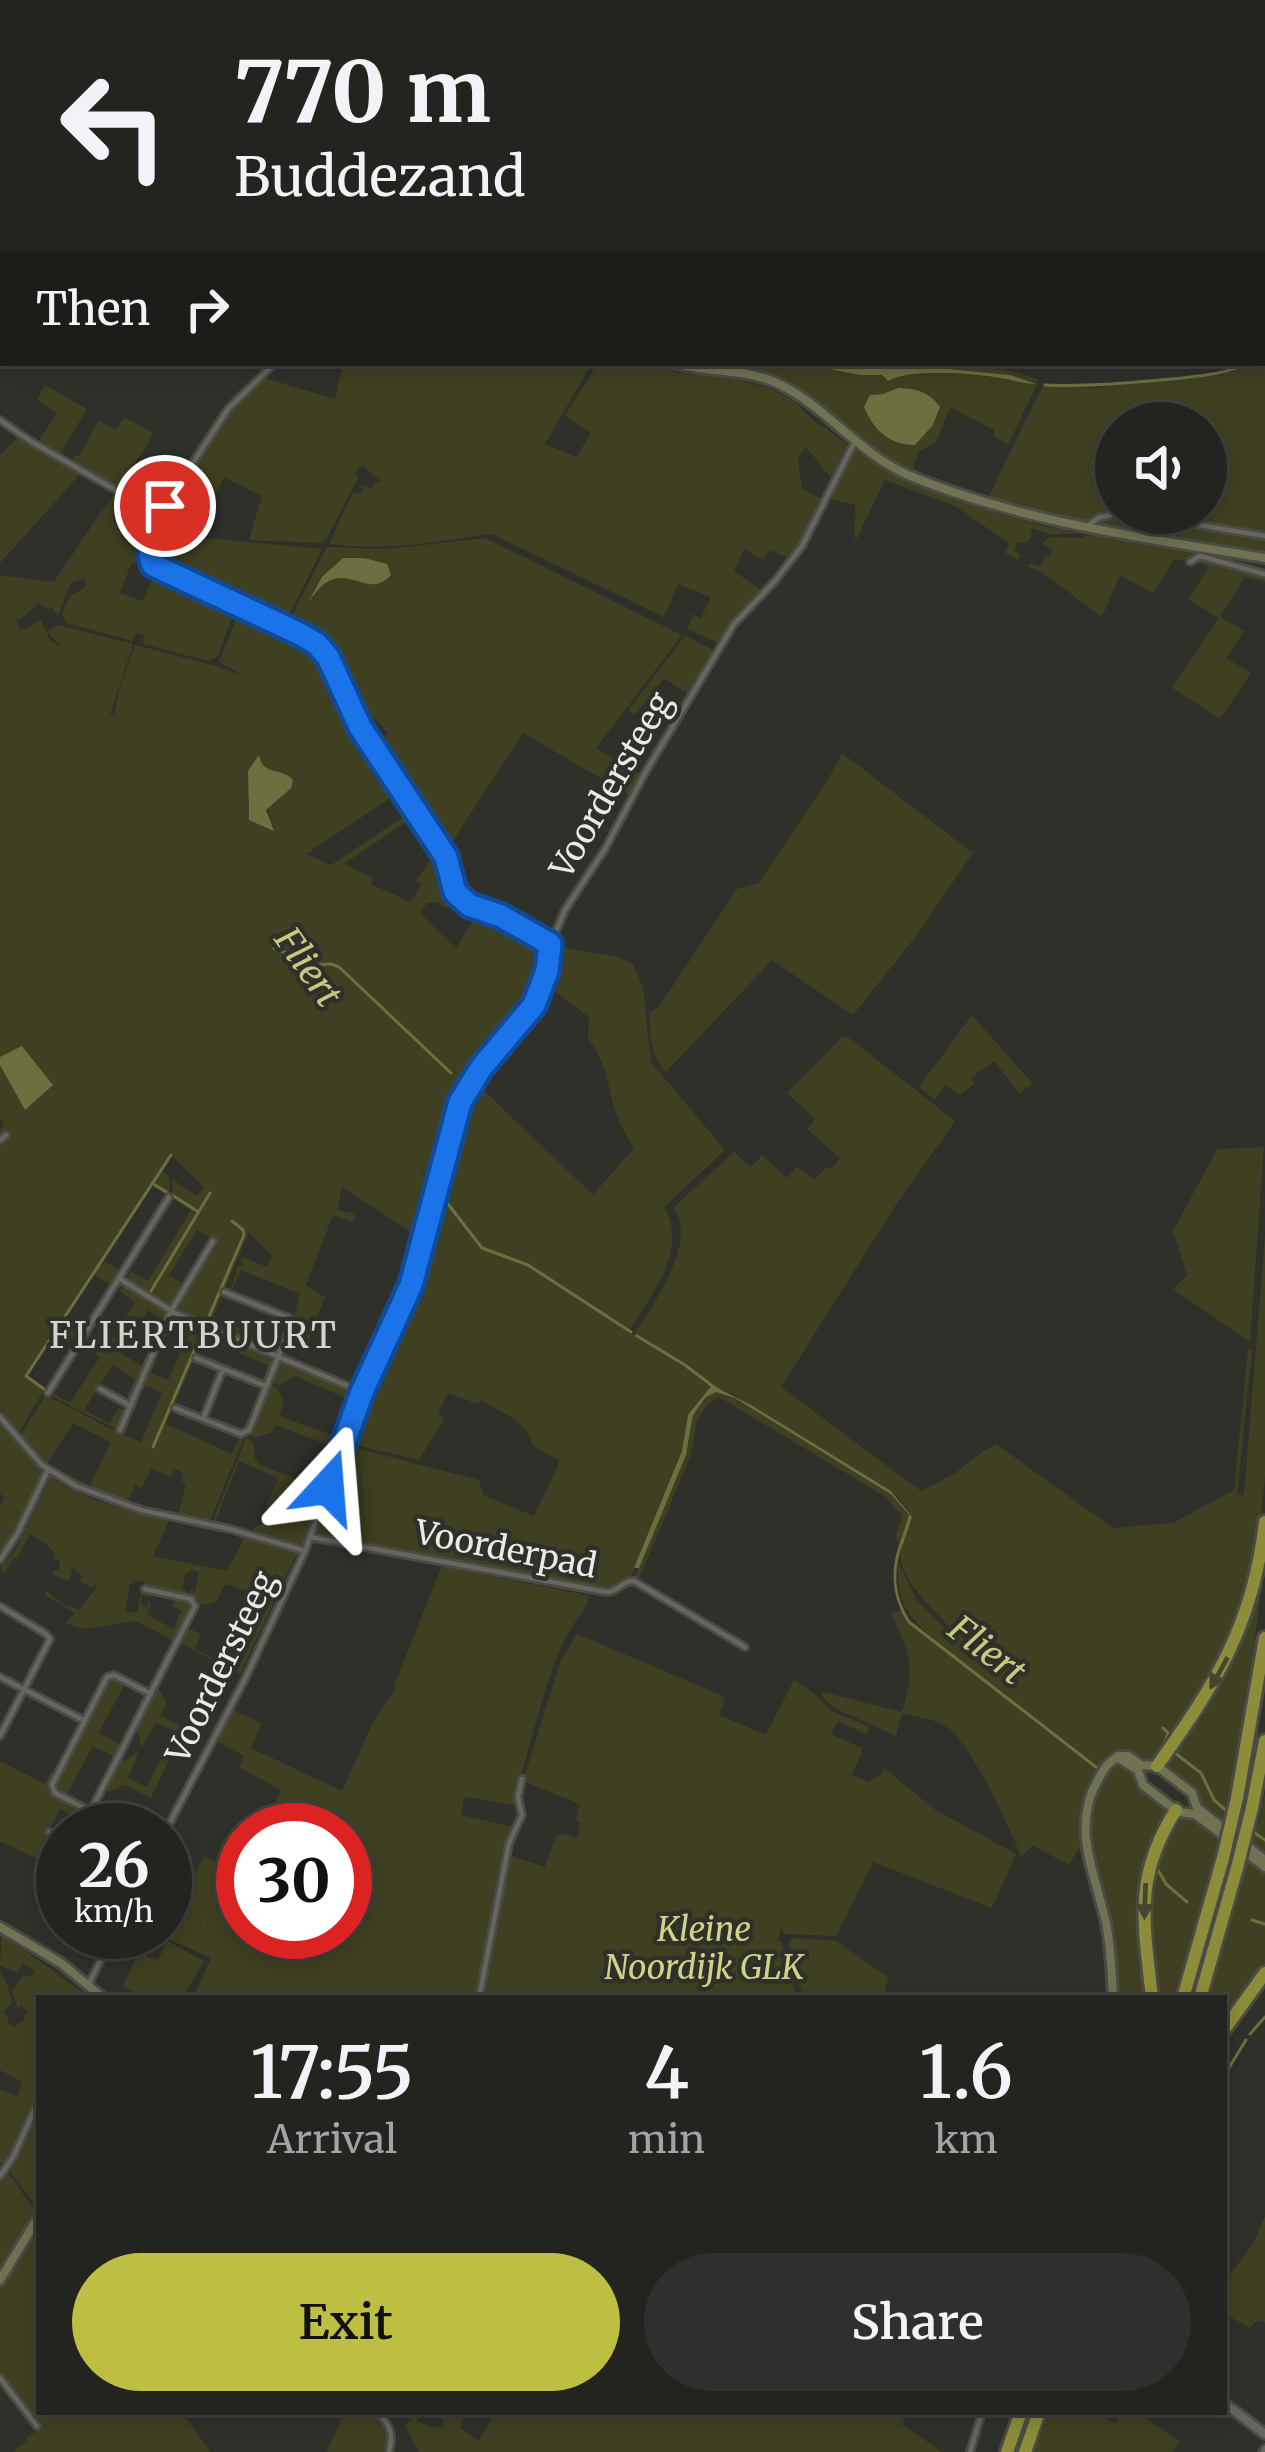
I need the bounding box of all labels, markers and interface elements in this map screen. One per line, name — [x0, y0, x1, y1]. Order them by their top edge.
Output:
text: 770 m — [234, 39, 491, 145]
icon: left — [36, 48, 192, 204]
text: Buddezand — [234, 143, 526, 211]
icon: right — [174, 276, 240, 342]
text: Then — [36, 281, 150, 337]
map controls — [1095, 402, 1227, 534]
button: sound — [1095, 402, 1227, 534]
pin — [114, 455, 216, 557]
icon: arrive — [132, 473, 198, 539]
street label: Voordersteeg — [541, 685, 681, 886]
water label: Fliert — [264, 918, 351, 1016]
district label: FLIERTBUURT — [49, 1313, 339, 1358]
position arrow — [265, 1424, 391, 1550]
street label: Voorderpad — [411, 1511, 600, 1587]
street label: Voordersteeg — [156, 1564, 285, 1771]
water label: Fliert — [938, 1605, 1035, 1695]
one-way arrow — [1209, 1655, 1230, 1690]
speed limit sign: 30 — [216, 1803, 372, 1959]
text: 26 — [78, 1828, 150, 1903]
one-way arrow — [1135, 1883, 1154, 1921]
text: km/h — [74, 1892, 154, 1930]
park label: Kleine Noordijk GLK — [604, 1909, 805, 1988]
text: 17:55 — [250, 2027, 414, 2118]
text: 4 — [644, 2027, 689, 2118]
text: 1.6 — [919, 2027, 1013, 2118]
text: Arrival — [267, 2115, 397, 2164]
text: min — [628, 2115, 705, 2164]
text: km — [934, 2115, 998, 2164]
button: Exit — [72, 2253, 620, 2391]
button: Share — [644, 2253, 1191, 2391]

